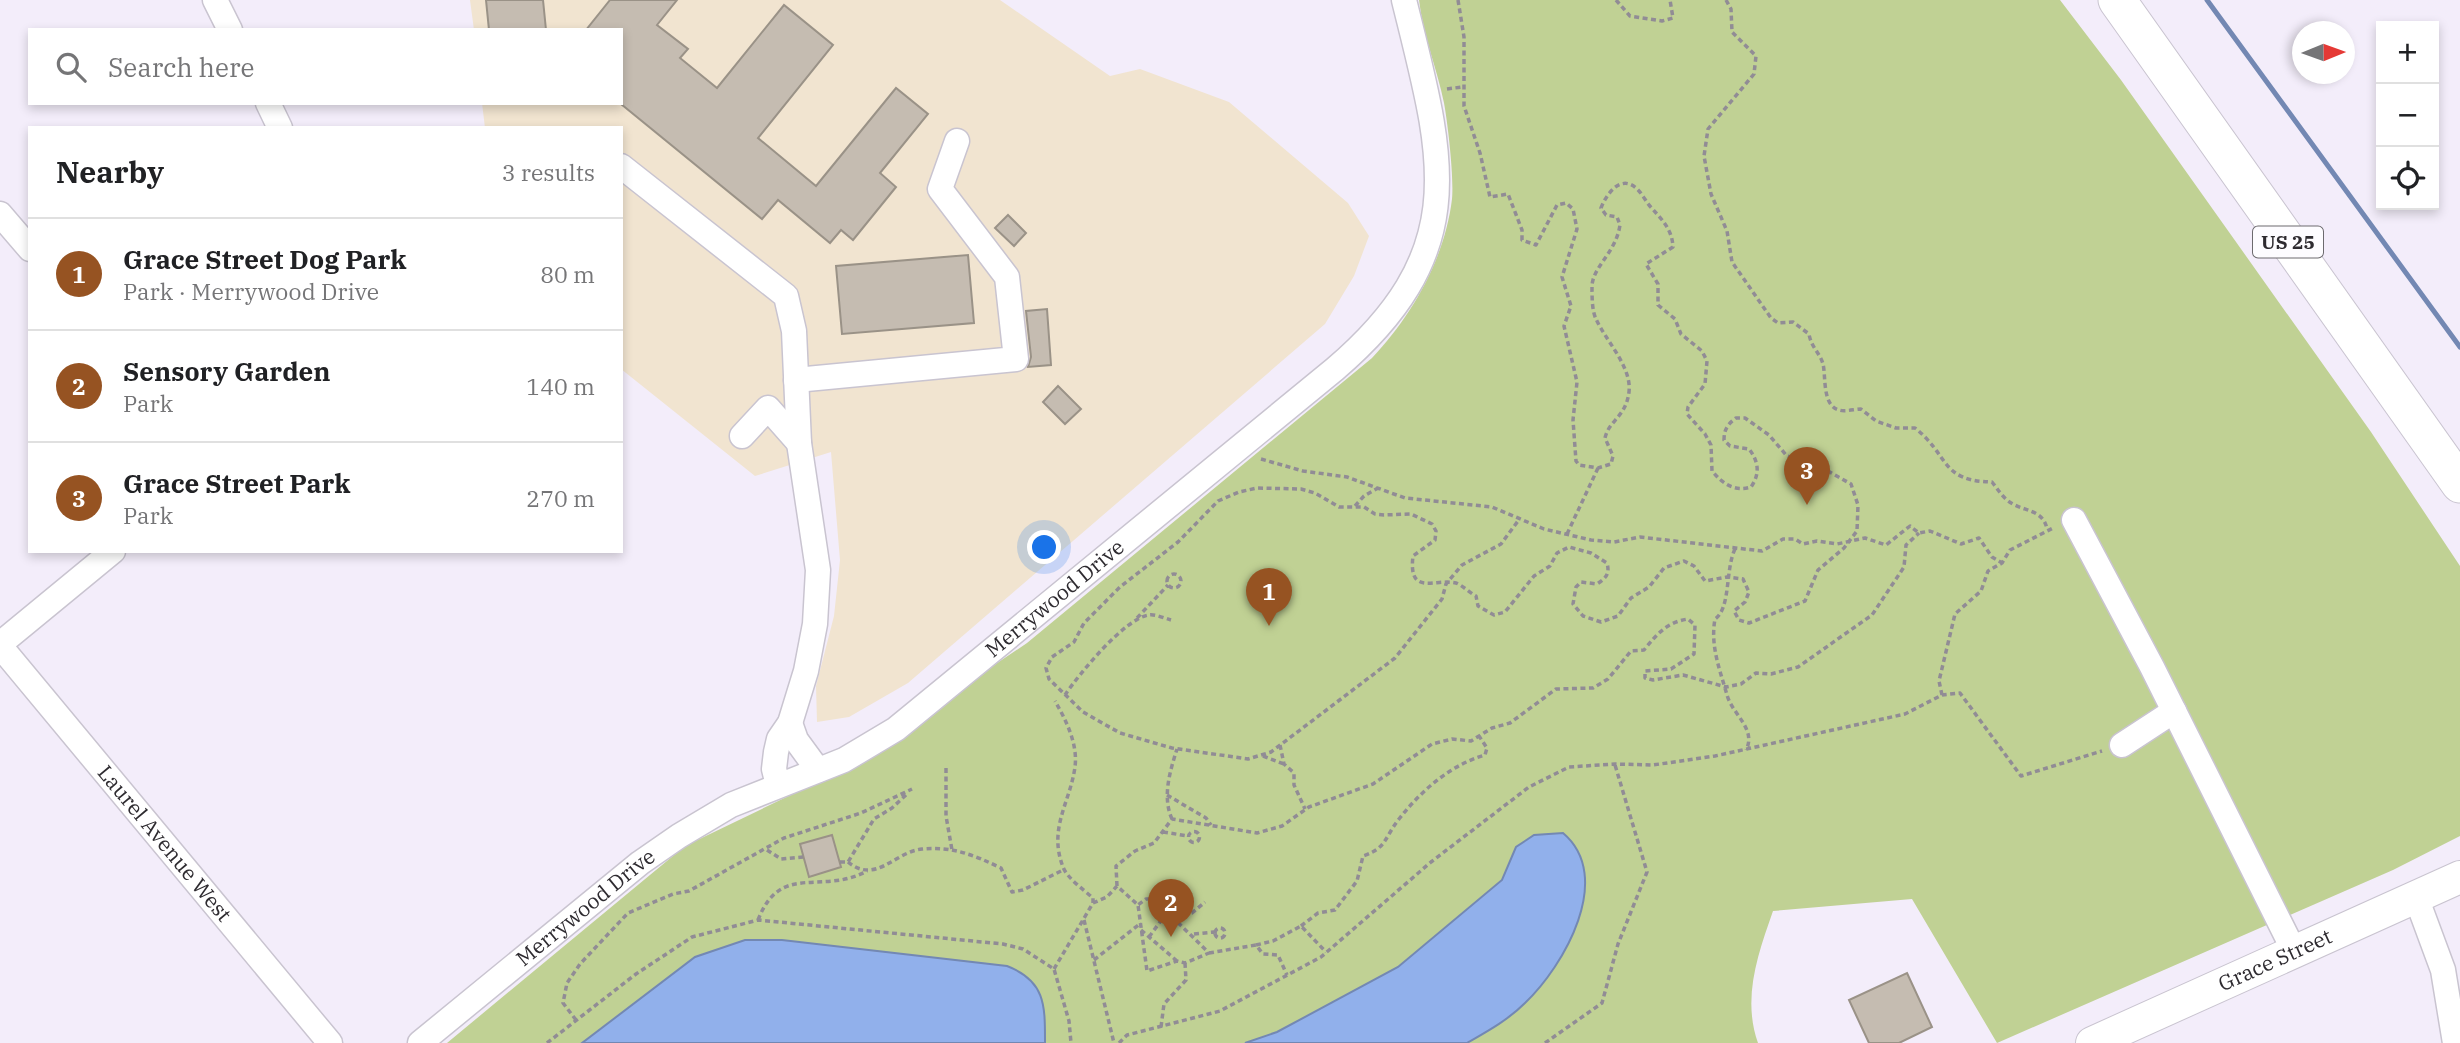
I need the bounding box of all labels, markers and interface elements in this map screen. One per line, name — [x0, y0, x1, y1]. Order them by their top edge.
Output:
north arrow — [2292, 21, 2355, 84]
map controls — [2376, 21, 2439, 210]
button: + — [2376, 21, 2439, 84]
search box — [28, 28, 623, 105]
icon: search — [52, 48, 90, 86]
text: Search here — [108, 50, 254, 84]
button: − — [2376, 84, 2439, 147]
button: locate — [2376, 147, 2439, 210]
text: Nearby — [56, 152, 164, 191]
text: 3 results — [502, 157, 595, 187]
road number: US 25 — [2253, 226, 2323, 258]
text: Grace Street Dog Park — [123, 242, 406, 276]
text: 1 — [72, 259, 86, 289]
text: 80 m — [540, 259, 595, 289]
text: Park · Merrywood Drive — [123, 276, 379, 306]
text: Sensory Garden — [123, 354, 331, 388]
text: 2 — [72, 371, 86, 401]
text: 140 m — [526, 371, 595, 401]
text: Park — [123, 388, 173, 418]
pin: 3 — [1784, 447, 1830, 505]
text: Grace Street Park — [123, 466, 351, 500]
text: 3 — [72, 483, 86, 513]
text: 270 m — [526, 483, 595, 513]
text: Park — [123, 500, 173, 530]
your location — [1027, 530, 1061, 564]
street label: Merrywood Drive — [979, 533, 1130, 663]
pin: 1 — [1246, 568, 1292, 626]
street label: Laurel Avenue West — [92, 759, 238, 927]
street label: Merrywood Drive — [510, 842, 660, 972]
pin: 2 — [1148, 879, 1194, 937]
street label: Grace Street — [2214, 922, 2336, 997]

